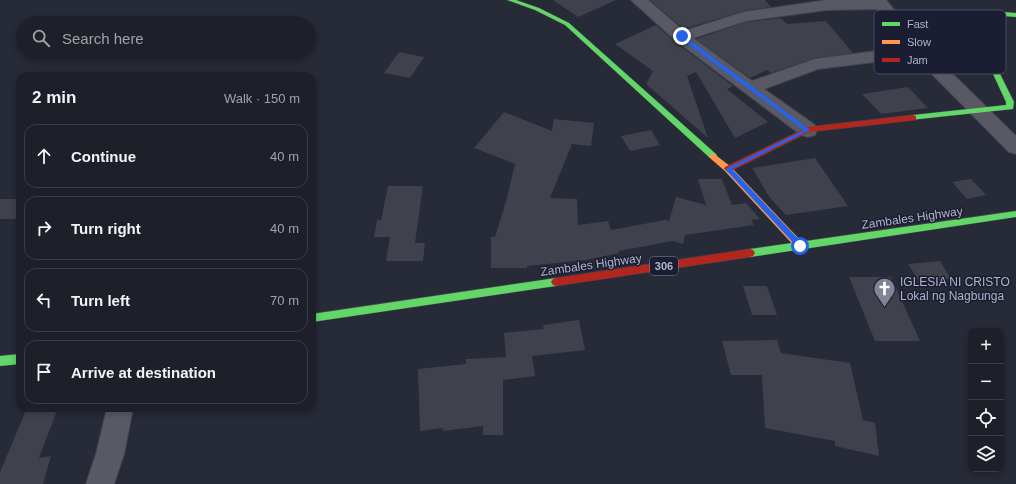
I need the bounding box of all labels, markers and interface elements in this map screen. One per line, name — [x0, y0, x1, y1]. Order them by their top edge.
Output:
legend — [874, 10, 1006, 74]
search box — [16, 16, 316, 60]
text: Fast — [907, 18, 928, 30]
icon: search — [30, 27, 52, 49]
route end — [673, 27, 691, 45]
text: Search here — [62, 30, 144, 47]
text: Slow — [907, 36, 931, 48]
text: Jam — [907, 54, 928, 66]
text: 2 min — [32, 88, 76, 107]
text: Walk · 150 m — [224, 91, 300, 106]
icon: ahead — [33, 145, 55, 167]
text: Continue — [71, 148, 136, 165]
text: 40 m — [270, 149, 299, 164]
street label: Zambales Highway — [860, 204, 964, 232]
icon: right — [33, 217, 55, 239]
text: Turn right — [71, 220, 141, 237]
text: 40 m — [270, 221, 299, 236]
route start — [791, 237, 809, 255]
street label: Zambales Highway — [539, 251, 643, 279]
road number: 306 — [650, 257, 678, 275]
place label: IGLESIA NI CRISTO Lokal ng Nagbunga — [900, 275, 1010, 303]
church icon: IGLESIA NI CRISTO Lokal ng Nagbunga — [871, 276, 897, 309]
icon: left — [33, 289, 55, 311]
text: Turn left — [71, 292, 130, 309]
text: 70 m — [270, 293, 299, 308]
map controls — [968, 328, 1004, 472]
button: + — [968, 328, 1004, 364]
icon: arrive — [33, 361, 55, 383]
text: Arrive at destination — [71, 364, 216, 381]
button: − — [968, 364, 1004, 400]
button: locate — [968, 400, 1004, 436]
button: layers — [968, 436, 1004, 472]

